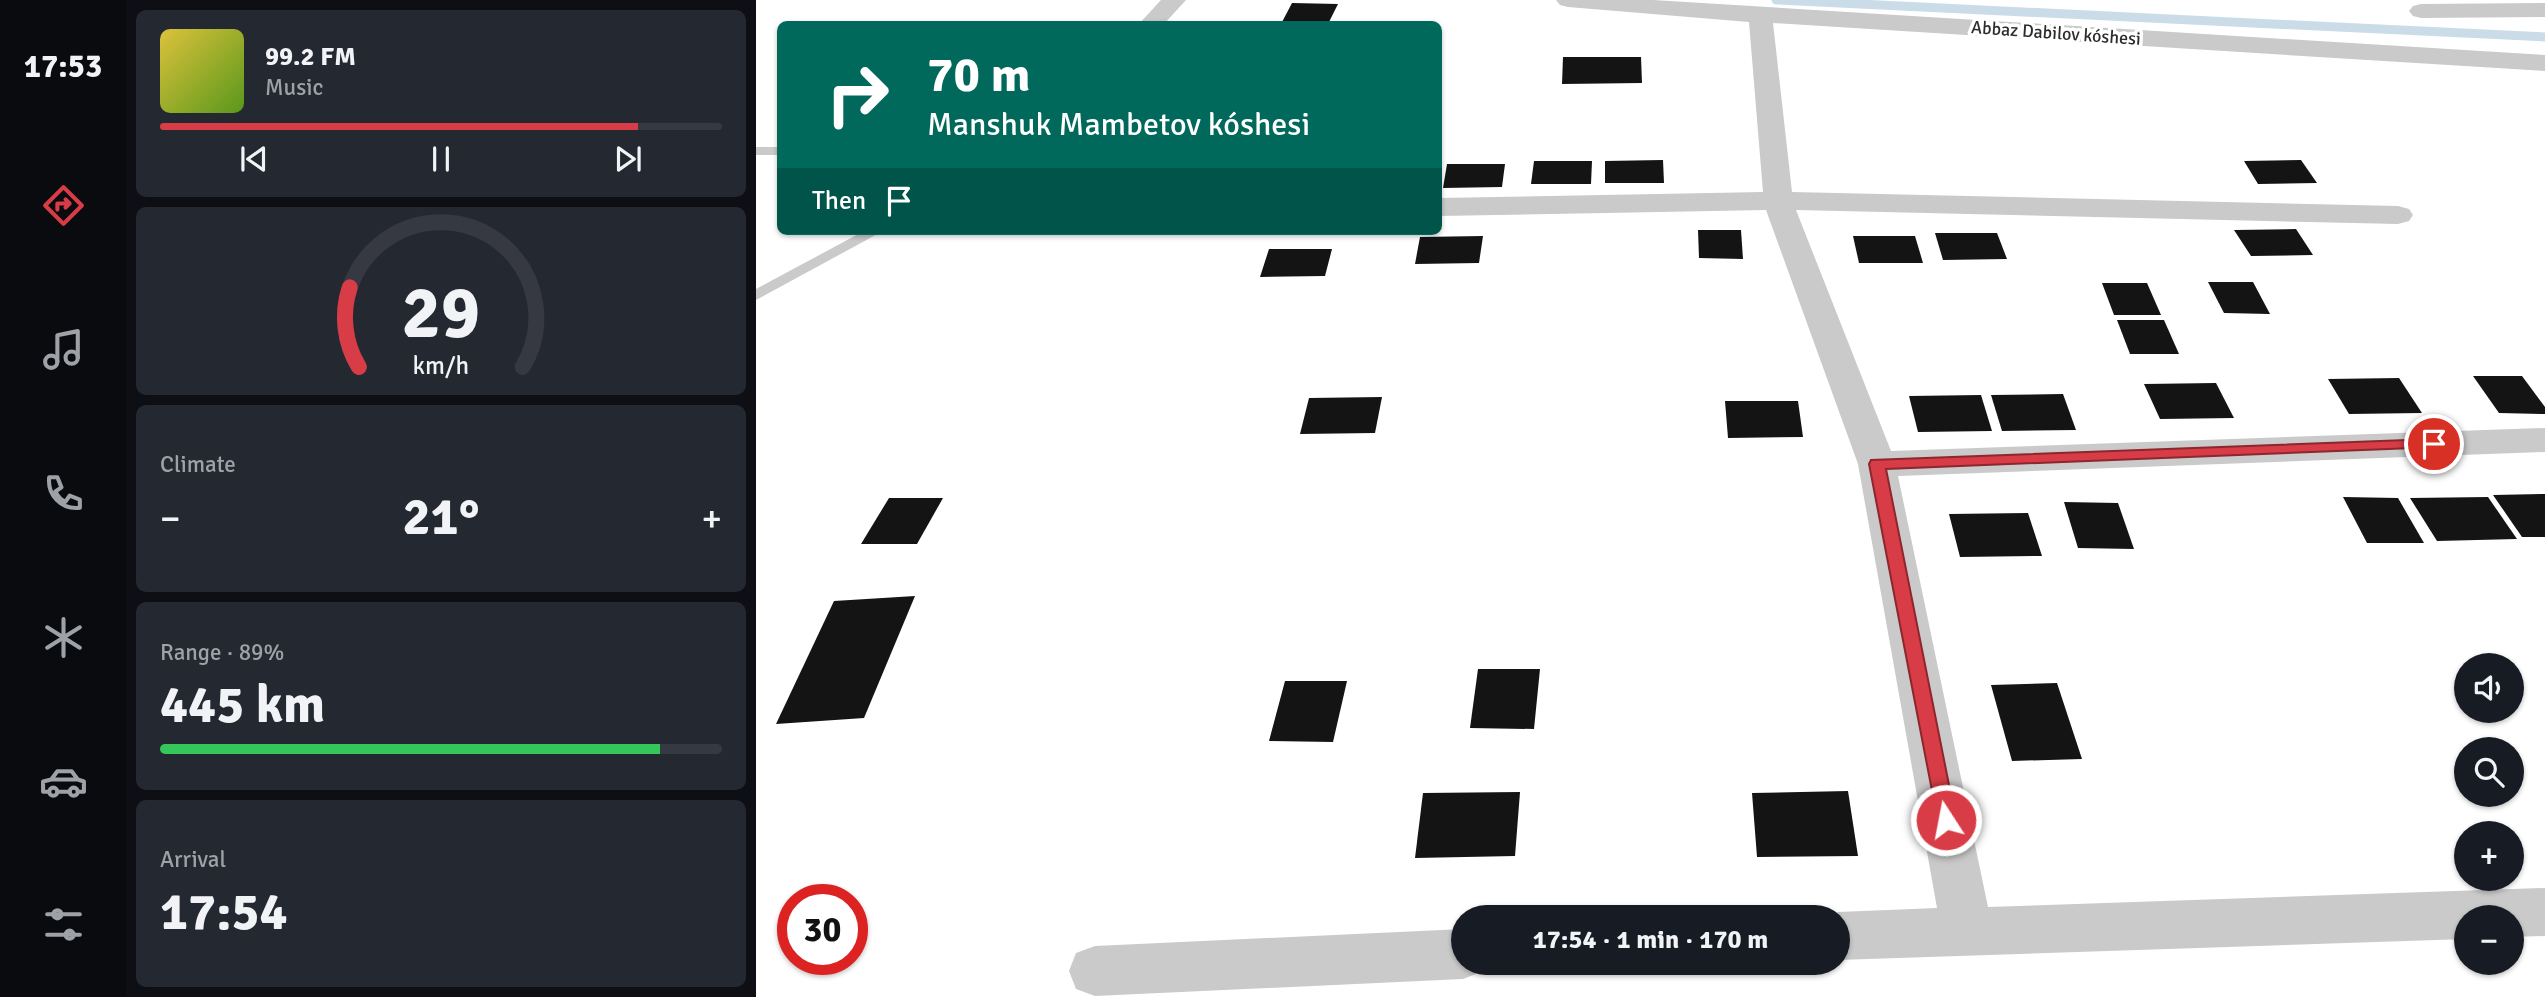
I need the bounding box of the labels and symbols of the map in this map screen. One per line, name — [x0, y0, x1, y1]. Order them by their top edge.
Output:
street label: Abbaz Dabilov kóshesi — [1970, 16, 2142, 50]
pin — [2404, 414, 2464, 474]
position arrow — [1909, 783, 1983, 857]
speed limit sign: 30 — [777, 884, 868, 975]

